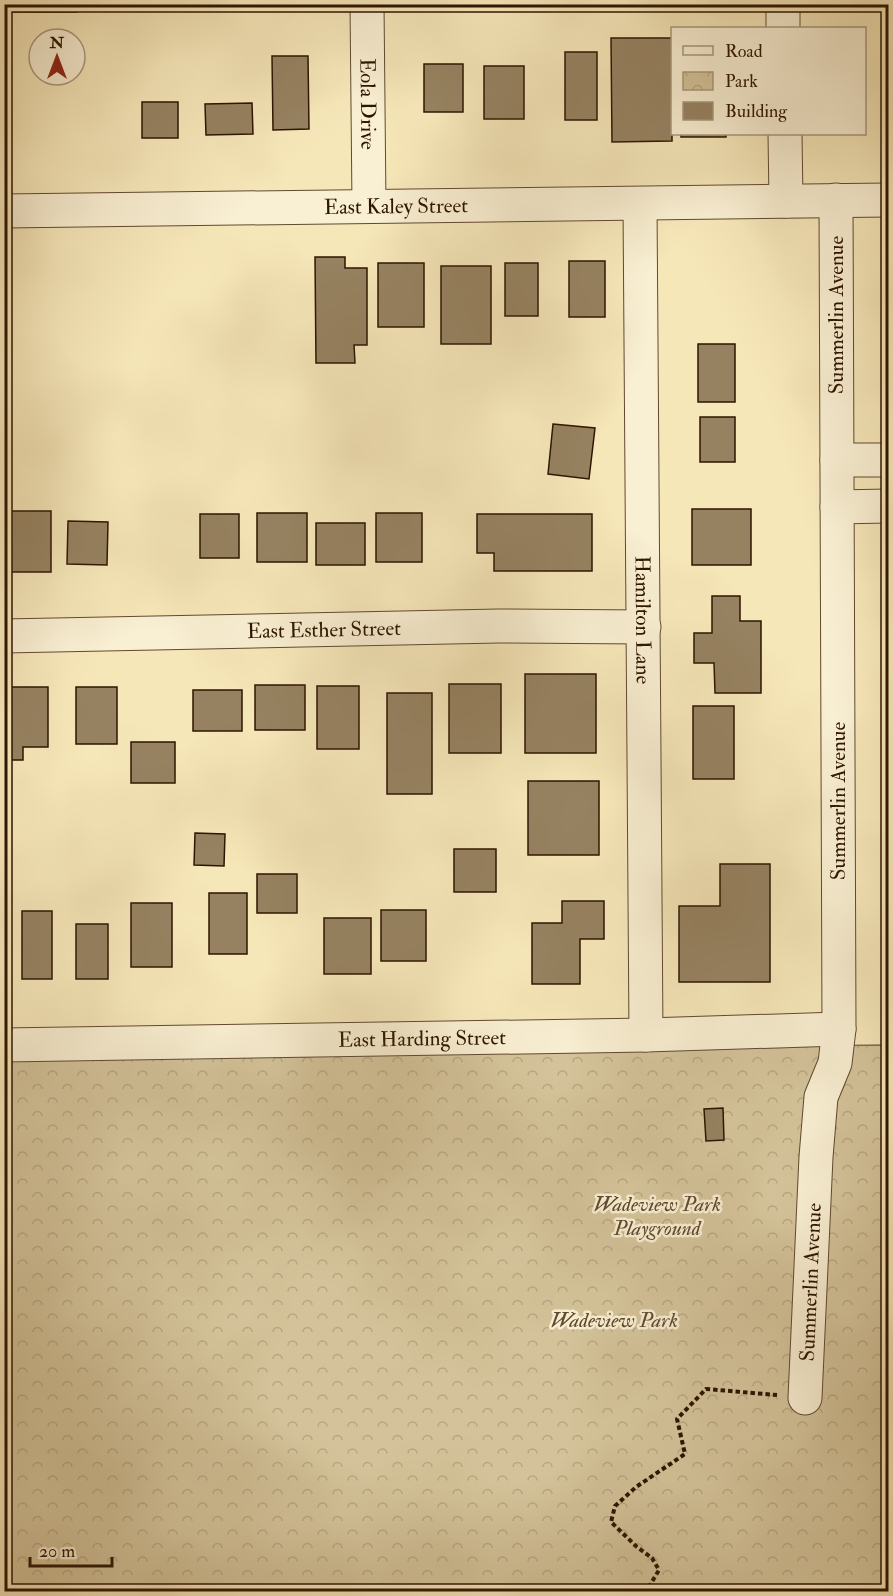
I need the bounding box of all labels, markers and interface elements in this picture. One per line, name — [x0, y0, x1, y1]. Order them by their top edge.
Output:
north arrow — [27, 27, 87, 87]
legend — [671, 27, 866, 135]
text: N — [49, 33, 65, 53]
text: Road — [725, 40, 763, 63]
street label: Eola Drive — [354, 58, 382, 150]
text: Park — [725, 70, 758, 93]
text: Building — [725, 100, 788, 123]
street label: East Kaley Street — [324, 192, 468, 221]
street label: Summerlin Avenue — [823, 236, 850, 394]
street label: Hamilton Lane — [629, 556, 657, 685]
street label: East Esther Street — [247, 614, 401, 645]
street label: Summerlin Avenue — [825, 722, 852, 880]
street label: East Harding Street — [338, 1024, 506, 1053]
park label: Wadeview Park Playground — [593, 1191, 721, 1242]
street label: Summerlin Avenue — [793, 1202, 827, 1362]
park label: Wadeview Park — [550, 1307, 678, 1334]
scale bar — [30, 1530, 112, 1568]
text: 20 m — [39, 1540, 75, 1563]

